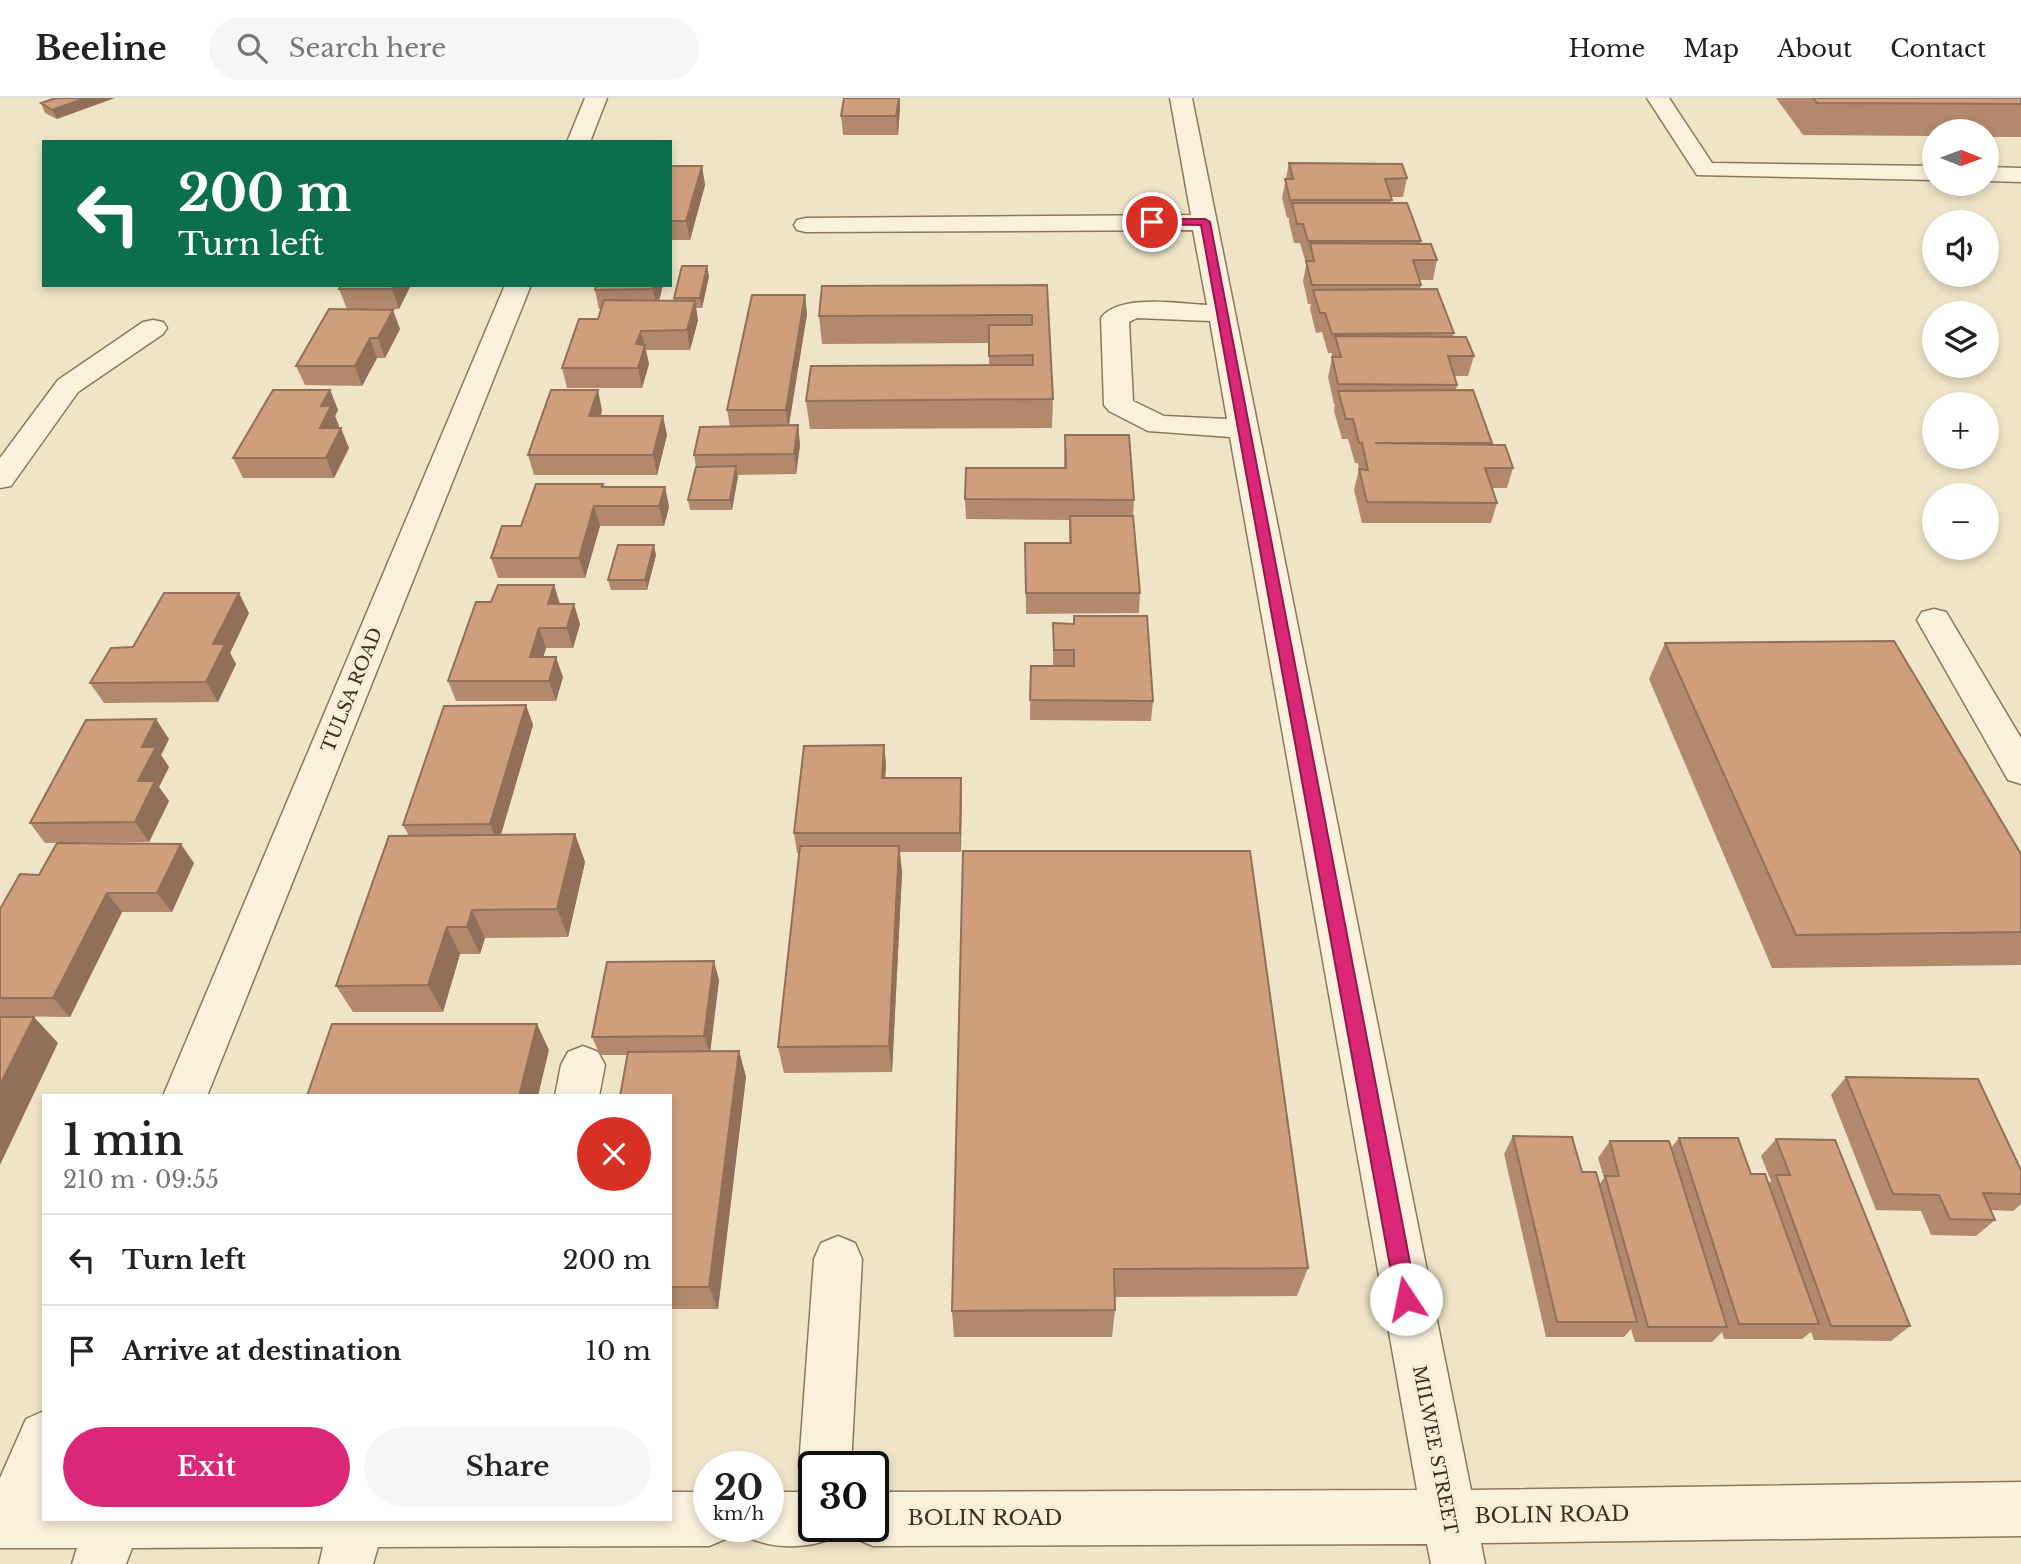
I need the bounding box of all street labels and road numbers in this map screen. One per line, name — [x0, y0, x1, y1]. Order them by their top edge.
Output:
street label: TULSA ROAD — [317, 624, 387, 756]
street label: MILWEE STREET — [1408, 1364, 1462, 1537]
street label: BOLIN ROAD — [1474, 1501, 1630, 1529]
street label: BOLIN ROAD — [908, 1505, 1062, 1531]

